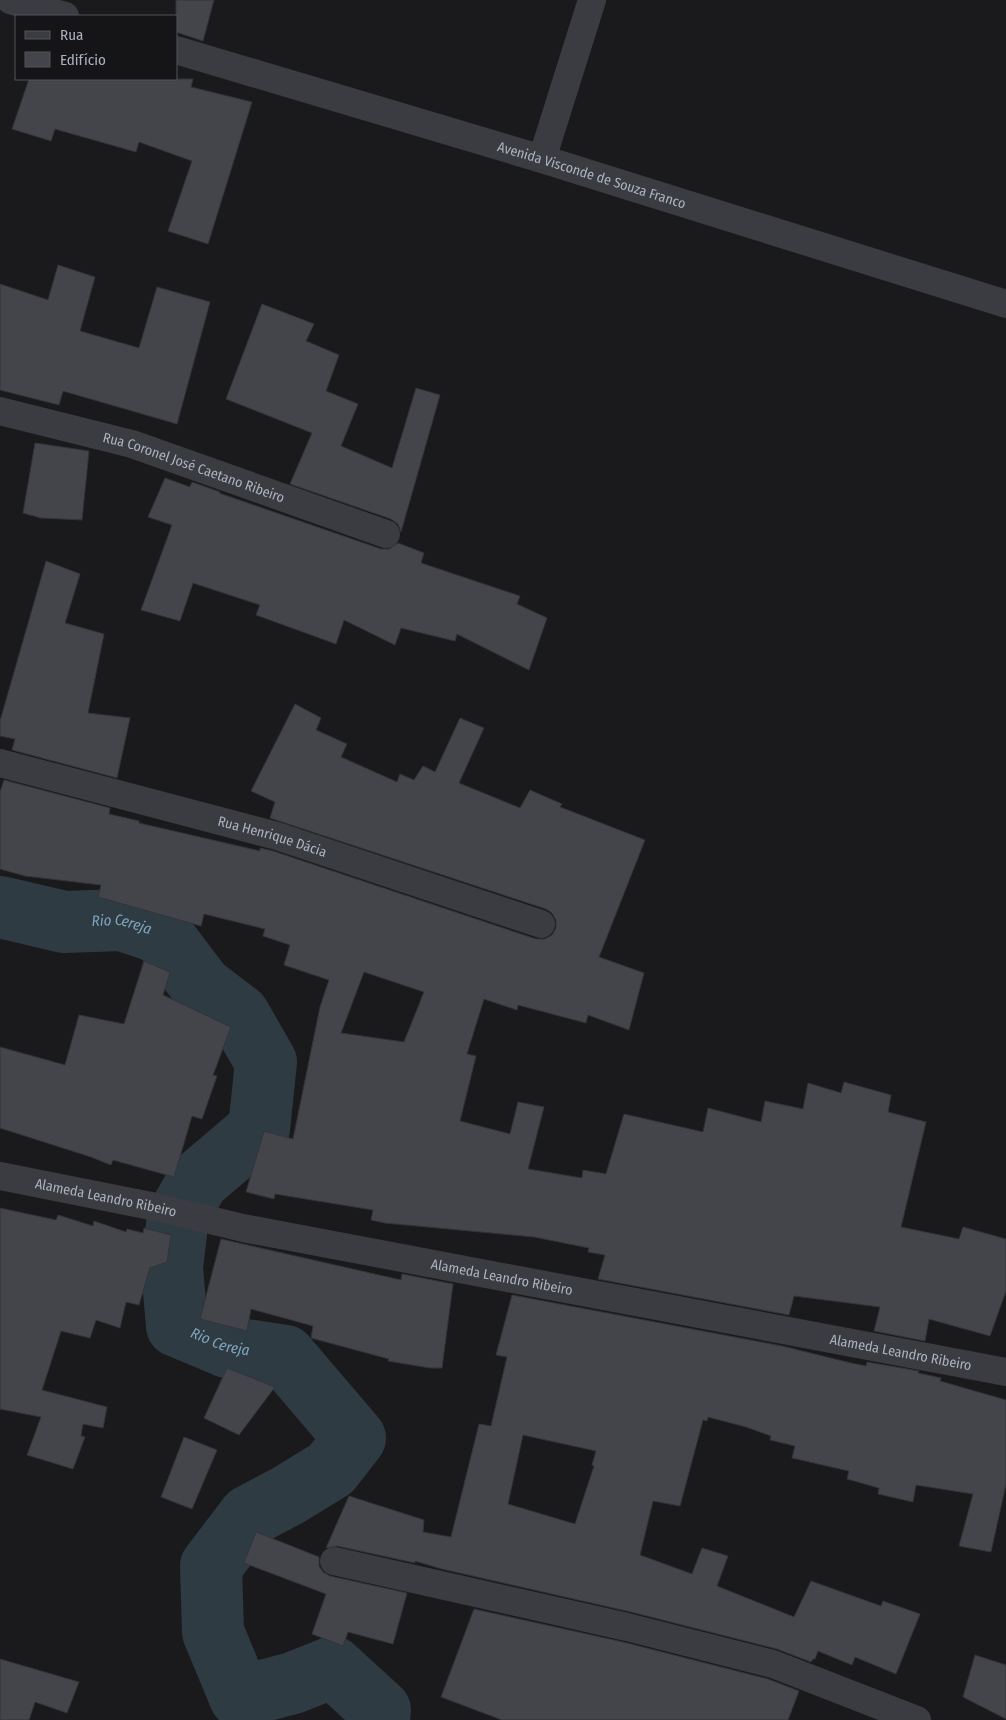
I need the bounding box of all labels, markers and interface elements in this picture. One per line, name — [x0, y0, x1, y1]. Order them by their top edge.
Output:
legend — [15, 15, 178, 80]
text: Rua — [60, 26, 83, 44]
text: Edifício — [60, 51, 106, 69]
street label: Avenida Visconde de Souza Franco — [495, 138, 688, 212]
street label: Rua Coronel José Caetano Ribeiro — [101, 429, 287, 506]
street label: Rua Henrique Dácia — [216, 812, 329, 861]
water label: Rio Cereja — [91, 911, 154, 938]
street label: Alameda Leandro Ribeiro — [34, 1175, 178, 1220]
street label: Alameda Leandro Ribeiro — [430, 1255, 574, 1299]
water label: Rio Cereja — [188, 1324, 251, 1359]
street label: Alameda Leandro Ribeiro — [829, 1330, 973, 1374]

